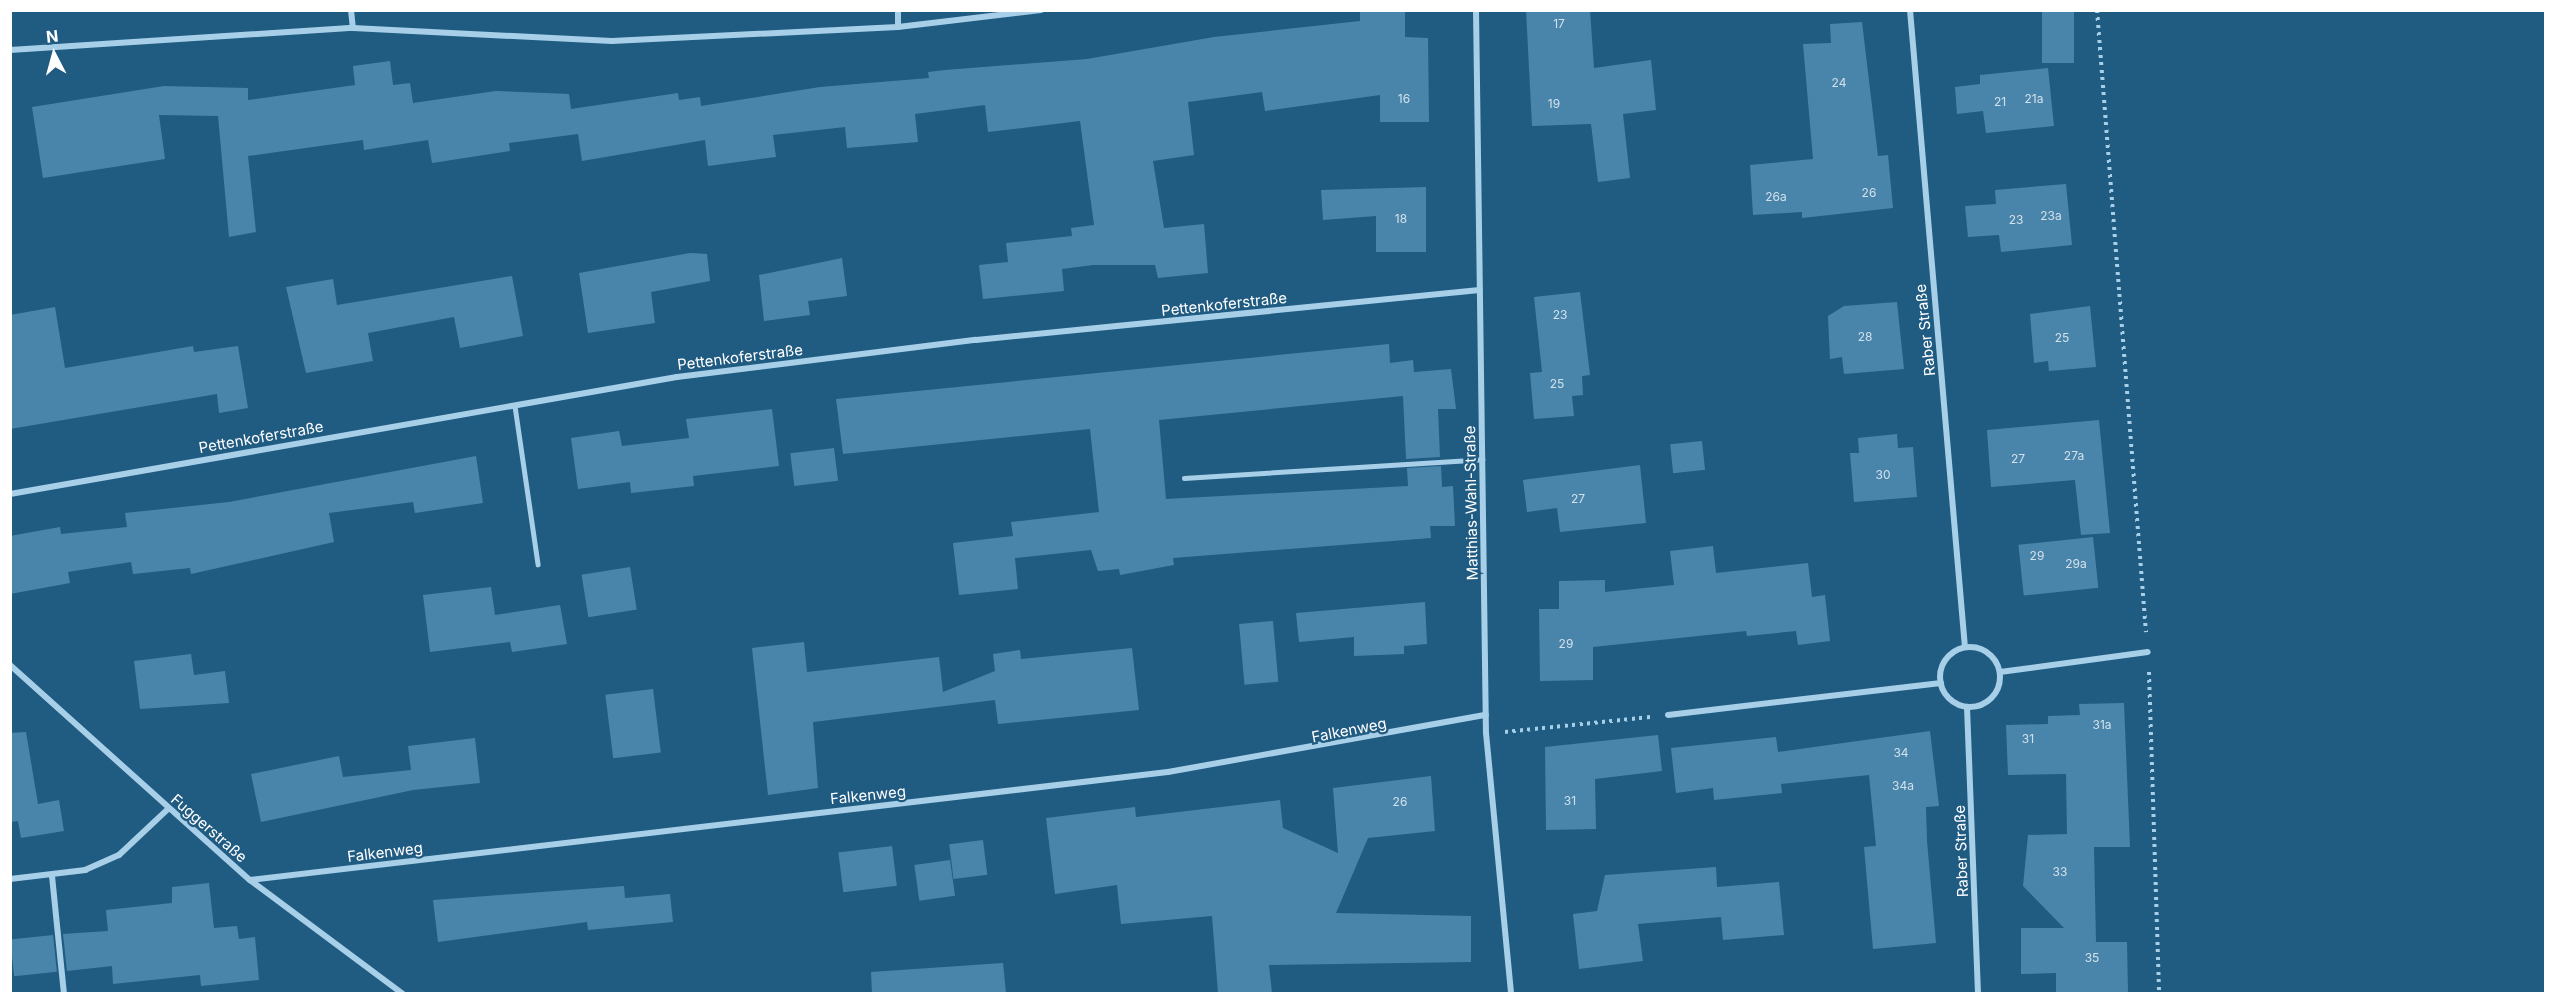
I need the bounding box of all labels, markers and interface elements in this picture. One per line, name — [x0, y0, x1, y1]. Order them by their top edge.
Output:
house number: 17 — [1553, 17, 1565, 31]
north arrow — [24, 24, 84, 84]
text: N — [45, 26, 59, 47]
house number: 24 — [1832, 76, 1846, 90]
house number: 16 — [1398, 92, 1410, 106]
house number: 21a — [2025, 92, 2043, 106]
house number: 21 — [1994, 95, 2006, 109]
house number: 19 — [1548, 97, 1560, 111]
house number: 26 — [1862, 186, 1876, 200]
house number: 26a — [1765, 190, 1787, 204]
house number: 23a — [2040, 209, 2062, 223]
house number: 18 — [1395, 212, 1407, 226]
house number: 23 — [2009, 213, 2023, 227]
street label: Raber Straße — [1911, 283, 1939, 377]
street label: Pettenkoferstraße — [1160, 288, 1288, 320]
house number: 23 — [1553, 308, 1567, 322]
house number: 28 — [1858, 330, 1872, 344]
house number: 25 — [2055, 331, 2069, 345]
street label: Pettenkoferstraße — [676, 340, 804, 374]
house number: 25 — [1550, 377, 1564, 391]
street label: Pettenkoferstraße — [197, 417, 325, 457]
street label: Matthias-Wahl-Straße — [1461, 425, 1481, 581]
house number: 27a — [2064, 449, 2084, 463]
house number: 27 — [2011, 452, 2025, 466]
house number: 30 — [1876, 468, 1890, 482]
house number: 27 — [1571, 492, 1585, 506]
house number: 29 — [2030, 549, 2044, 563]
house number: 29a — [2065, 557, 2087, 571]
house number: 29 — [1559, 637, 1573, 651]
street label: Falkenweg — [1310, 714, 1388, 746]
house number: 31a — [2092, 718, 2112, 732]
house number: 31 — [2022, 732, 2034, 746]
house number: 34 — [1893, 746, 1909, 760]
house number: 34a — [1892, 779, 1914, 793]
street label: Falkenweg — [829, 782, 907, 808]
street label: Fuggerstraße — [167, 790, 251, 866]
house number: 31 — [1564, 794, 1576, 808]
house number: 26 — [1393, 795, 1407, 809]
street label: Raber Straße — [1950, 805, 1972, 897]
street label: Falkenweg — [346, 838, 424, 866]
house number: 33 — [2053, 865, 2067, 879]
house number: 35 — [2085, 951, 2099, 965]

